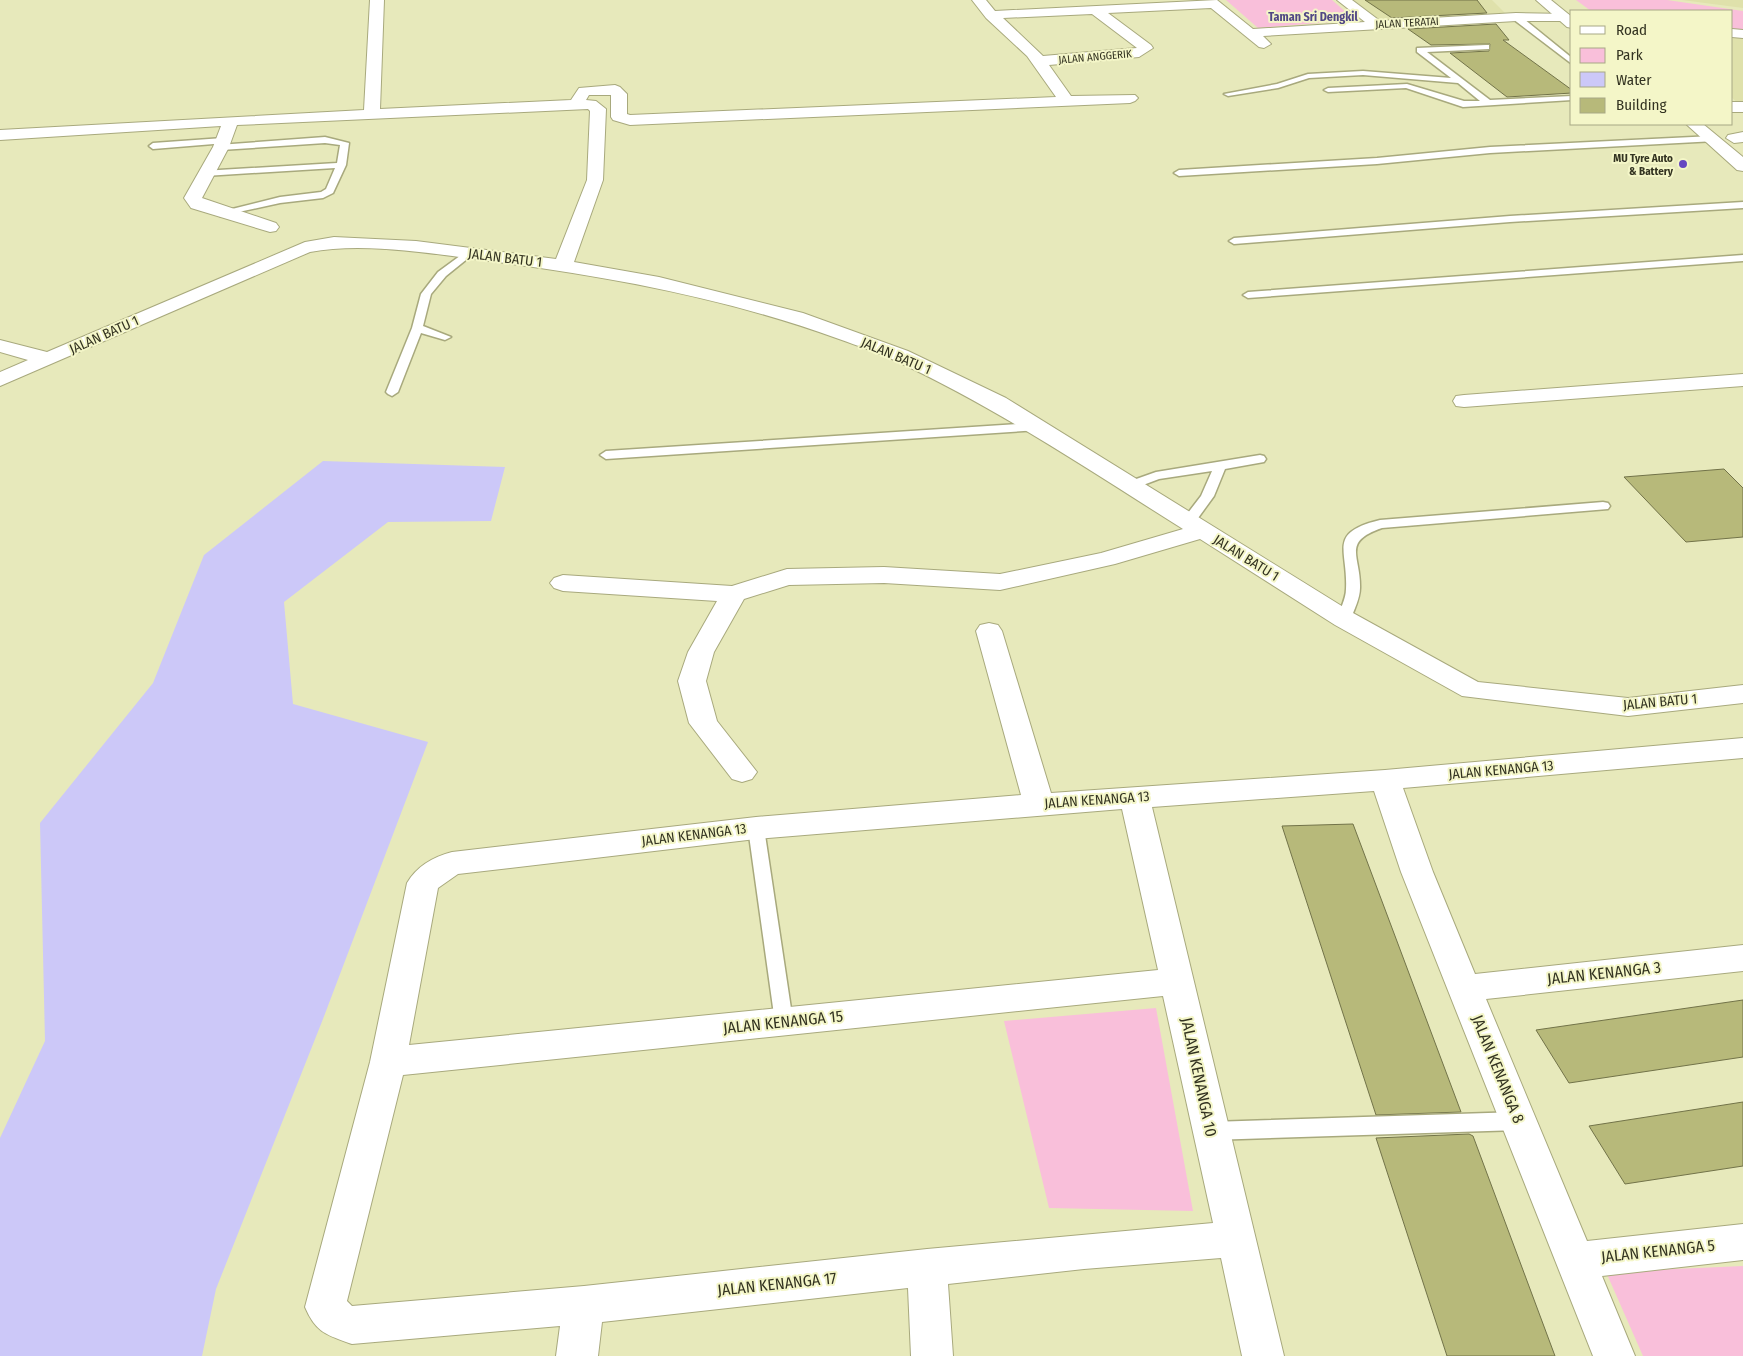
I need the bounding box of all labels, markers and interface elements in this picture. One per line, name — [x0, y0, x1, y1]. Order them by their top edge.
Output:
district label: Taman Sri Dengkil — [1268, 10, 1358, 24]
legend — [1570, 10, 1733, 125]
street label: JALAN TERATAI — [1375, 15, 1439, 31]
text: Road — [1616, 21, 1647, 39]
text: Park — [1616, 46, 1643, 64]
street label: JALAN ANGGERIK — [1058, 47, 1132, 67]
text: Water — [1616, 71, 1652, 89]
text: Building — [1616, 96, 1667, 114]
place label: MU Tyre Auto & Battery — [1613, 152, 1674, 178]
marker: MU Tyre Auto & Battery — [1677, 158, 1689, 170]
street label: JALAN BATU 1 — [467, 245, 543, 271]
street label: JALAN BATU 1 — [67, 312, 141, 358]
street label: JALAN BATU 1 — [858, 334, 934, 378]
street label: JALAN BATU 1 — [1210, 531, 1282, 585]
street label: JALAN BATU 1 — [1622, 690, 1698, 714]
street label: JALAN KENANGA 13 — [1448, 757, 1554, 783]
street label: JALAN KENANGA 13 — [1044, 788, 1150, 812]
street label: JALAN KENANGA 13 — [641, 820, 747, 850]
street label: JALAN KENANGA 3 — [1546, 958, 1662, 988]
street label: JALAN KENANGA 15 — [722, 1006, 844, 1038]
street label: JALAN KENANGA 8 — [1468, 1012, 1528, 1126]
street label: JALAN KENANGA 10 — [1177, 1016, 1221, 1138]
street label: JALAN KENANGA 5 — [1600, 1236, 1716, 1266]
street label: JALAN KENANGA 17 — [717, 1268, 838, 1300]

